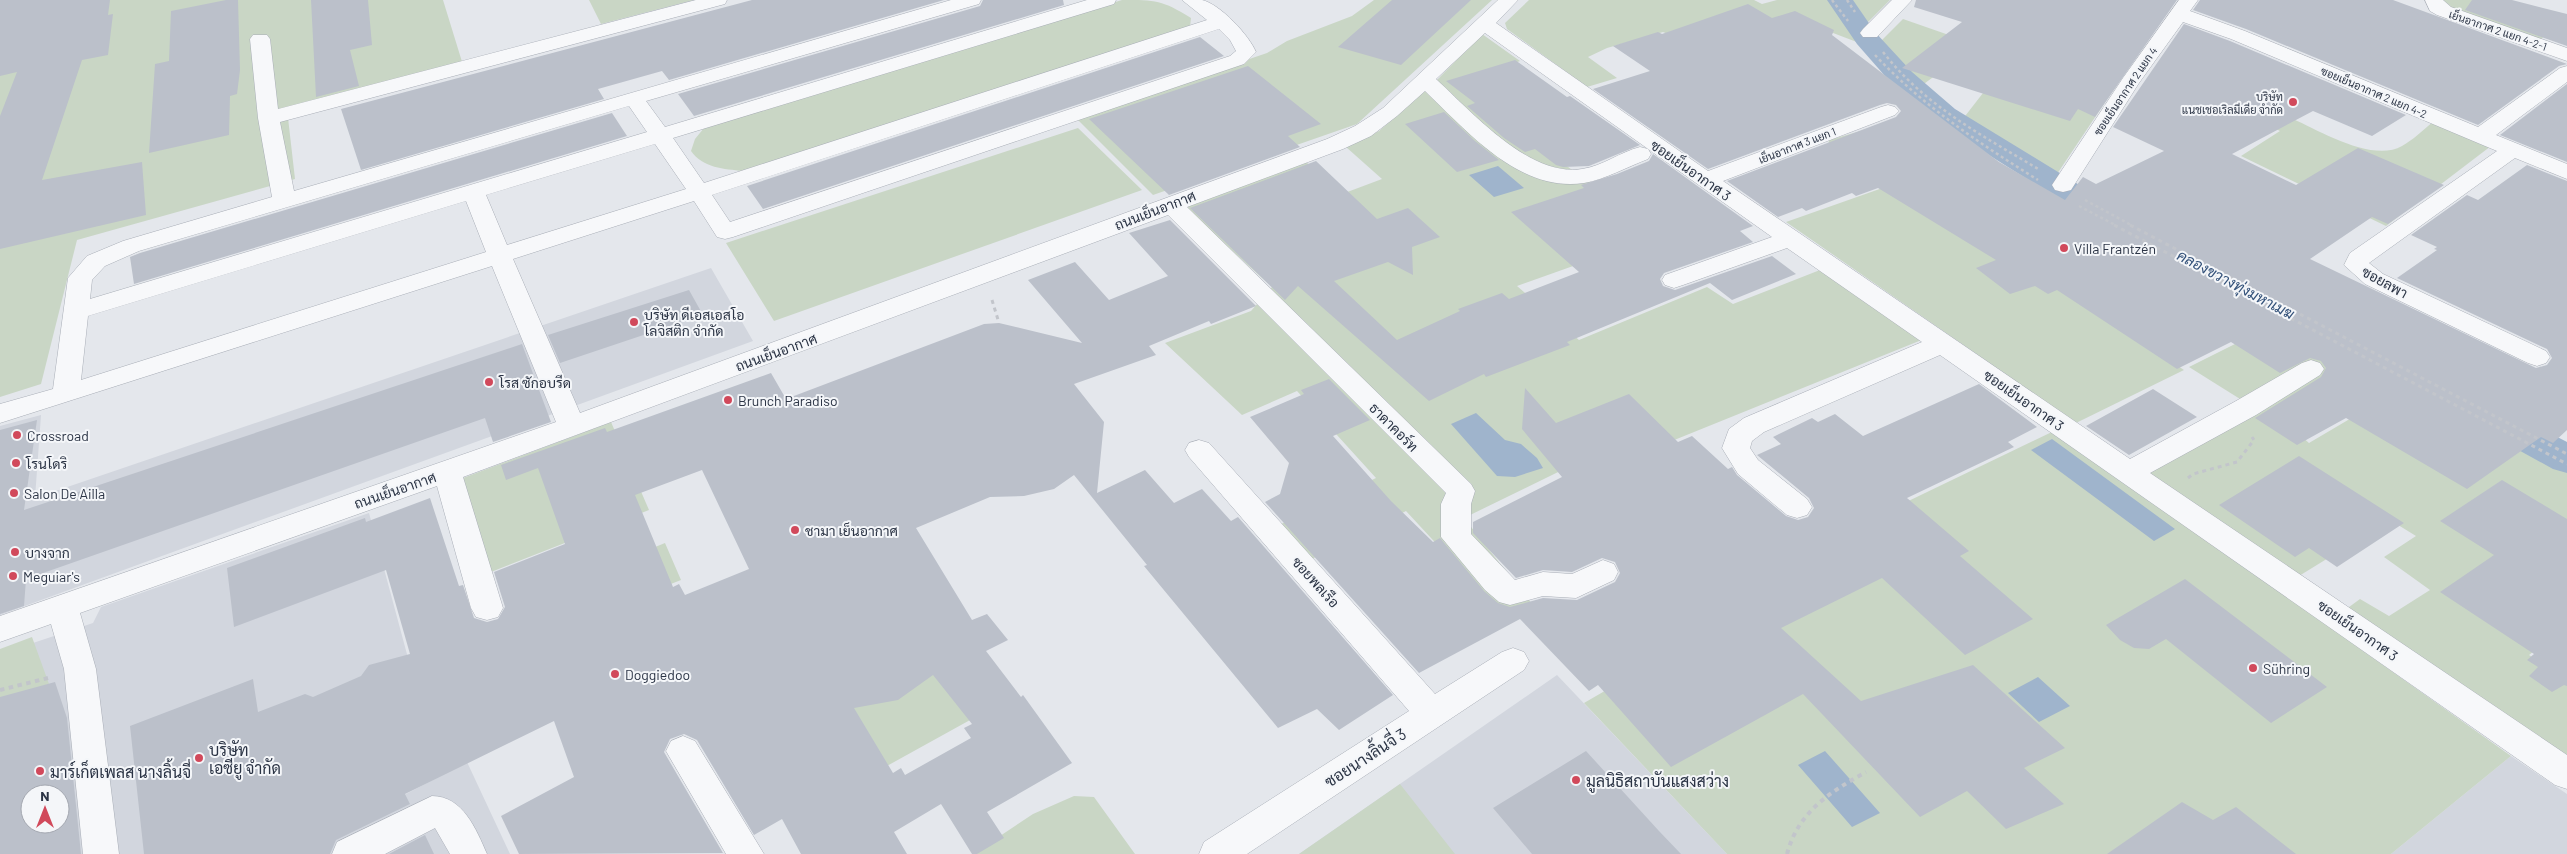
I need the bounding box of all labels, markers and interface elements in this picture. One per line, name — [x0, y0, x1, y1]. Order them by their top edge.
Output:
street label: เย็นอากาศ 2 แยก 4-2-1 — [2447, 5, 2549, 53]
street label: ซอยเย็นอากาศ 2 แยก 4 — [2089, 43, 2159, 138]
street label: ซอยเย็นอากาศ 2 แยก 4-2 — [2319, 62, 2430, 120]
place label: บริษัท แนชเชอเริลมีเดีย จำกัด — [2182, 90, 2283, 116]
marker: บริษัท แนชเชอเริลมีเดีย จำกัด — [2287, 96, 2299, 108]
street label: เย็นอากาศ 3 แยก 1 — [1756, 122, 1838, 166]
street label: ซอยเย็นอากาศ 3 — [1647, 136, 1735, 204]
street label: ถนนเย็นอากาศ — [1112, 187, 1198, 233]
place label: Villa Frantzén — [2074, 240, 2156, 257]
marker: Villa Frantzén — [2058, 242, 2070, 254]
water label: คลองขวางทุ่งมหาเมฆ — [2173, 246, 2298, 325]
street label: ซอยลพา — [2359, 262, 2411, 302]
place label: บริษัท ดีเอสเอสโอ โลจิสติก จำกัด — [643, 306, 744, 339]
marker: บริษัท ดีเอสเอสโอ โลจิสติก จำกัด — [628, 316, 640, 328]
street label: ถนนเย็นอากาศ — [733, 329, 819, 375]
street label: ซอยเย็นอากาศ 3 — [1980, 366, 2068, 434]
place label: โรส ซักอบรีด — [498, 374, 571, 391]
marker: โรส ซักอบรีด — [483, 376, 495, 388]
place label: Brunch Paradiso — [738, 392, 838, 409]
marker: Brunch Paradiso — [722, 394, 734, 406]
street label: ธาดาคอร์ท — [1366, 399, 1422, 455]
place label: Crossroad — [27, 427, 89, 444]
marker: Crossroad — [11, 429, 23, 441]
place label: โรนโดริ — [25, 455, 68, 472]
marker: โรนโดริ — [10, 457, 22, 469]
street label: ถนนเย็นอากาศ — [352, 468, 438, 512]
place label: Salon De Ailla — [24, 485, 105, 502]
marker: Salon De Ailla — [8, 487, 20, 499]
place label: ชามา เย็นอากาศ — [805, 522, 898, 539]
marker: ชามา เย็นอากาศ — [789, 524, 801, 536]
place label: บางจาก — [25, 544, 70, 561]
marker: บางจาก — [9, 546, 21, 558]
street label: ซอยพลเรือ — [1289, 553, 1343, 611]
place label: Meguiar's — [23, 568, 80, 585]
marker: Meguiar's — [7, 570, 19, 582]
street label: ซอยเย็นอากาศ 3 — [2314, 596, 2402, 664]
place label: Sühring — [2263, 660, 2310, 677]
marker: Sühring — [2247, 662, 2259, 674]
place label: Doggiedoo — [625, 666, 690, 683]
marker: Doggiedoo — [609, 668, 621, 680]
street label: ซอยนางลิ้นจี่ 3 — [1318, 720, 1409, 790]
place label: บริษัท เอซียู จำกัด — [209, 740, 281, 780]
marker: บริษัท เอซียู จำกัด — [193, 752, 205, 764]
place label: มาร์เก็ตเพลส นางลิ้นจี่ — [50, 758, 191, 781]
marker: มาร์เก็ตเพลส นางลิ้นจี่ — [34, 765, 46, 777]
place label: มูลนิธิสถาบันแสงสว่าง — [1586, 771, 1729, 793]
marker: มูลนิธิสถาบันแสงสว่าง — [1570, 774, 1582, 786]
north arrow — [20, 784, 70, 834]
text: N — [40, 787, 50, 804]

